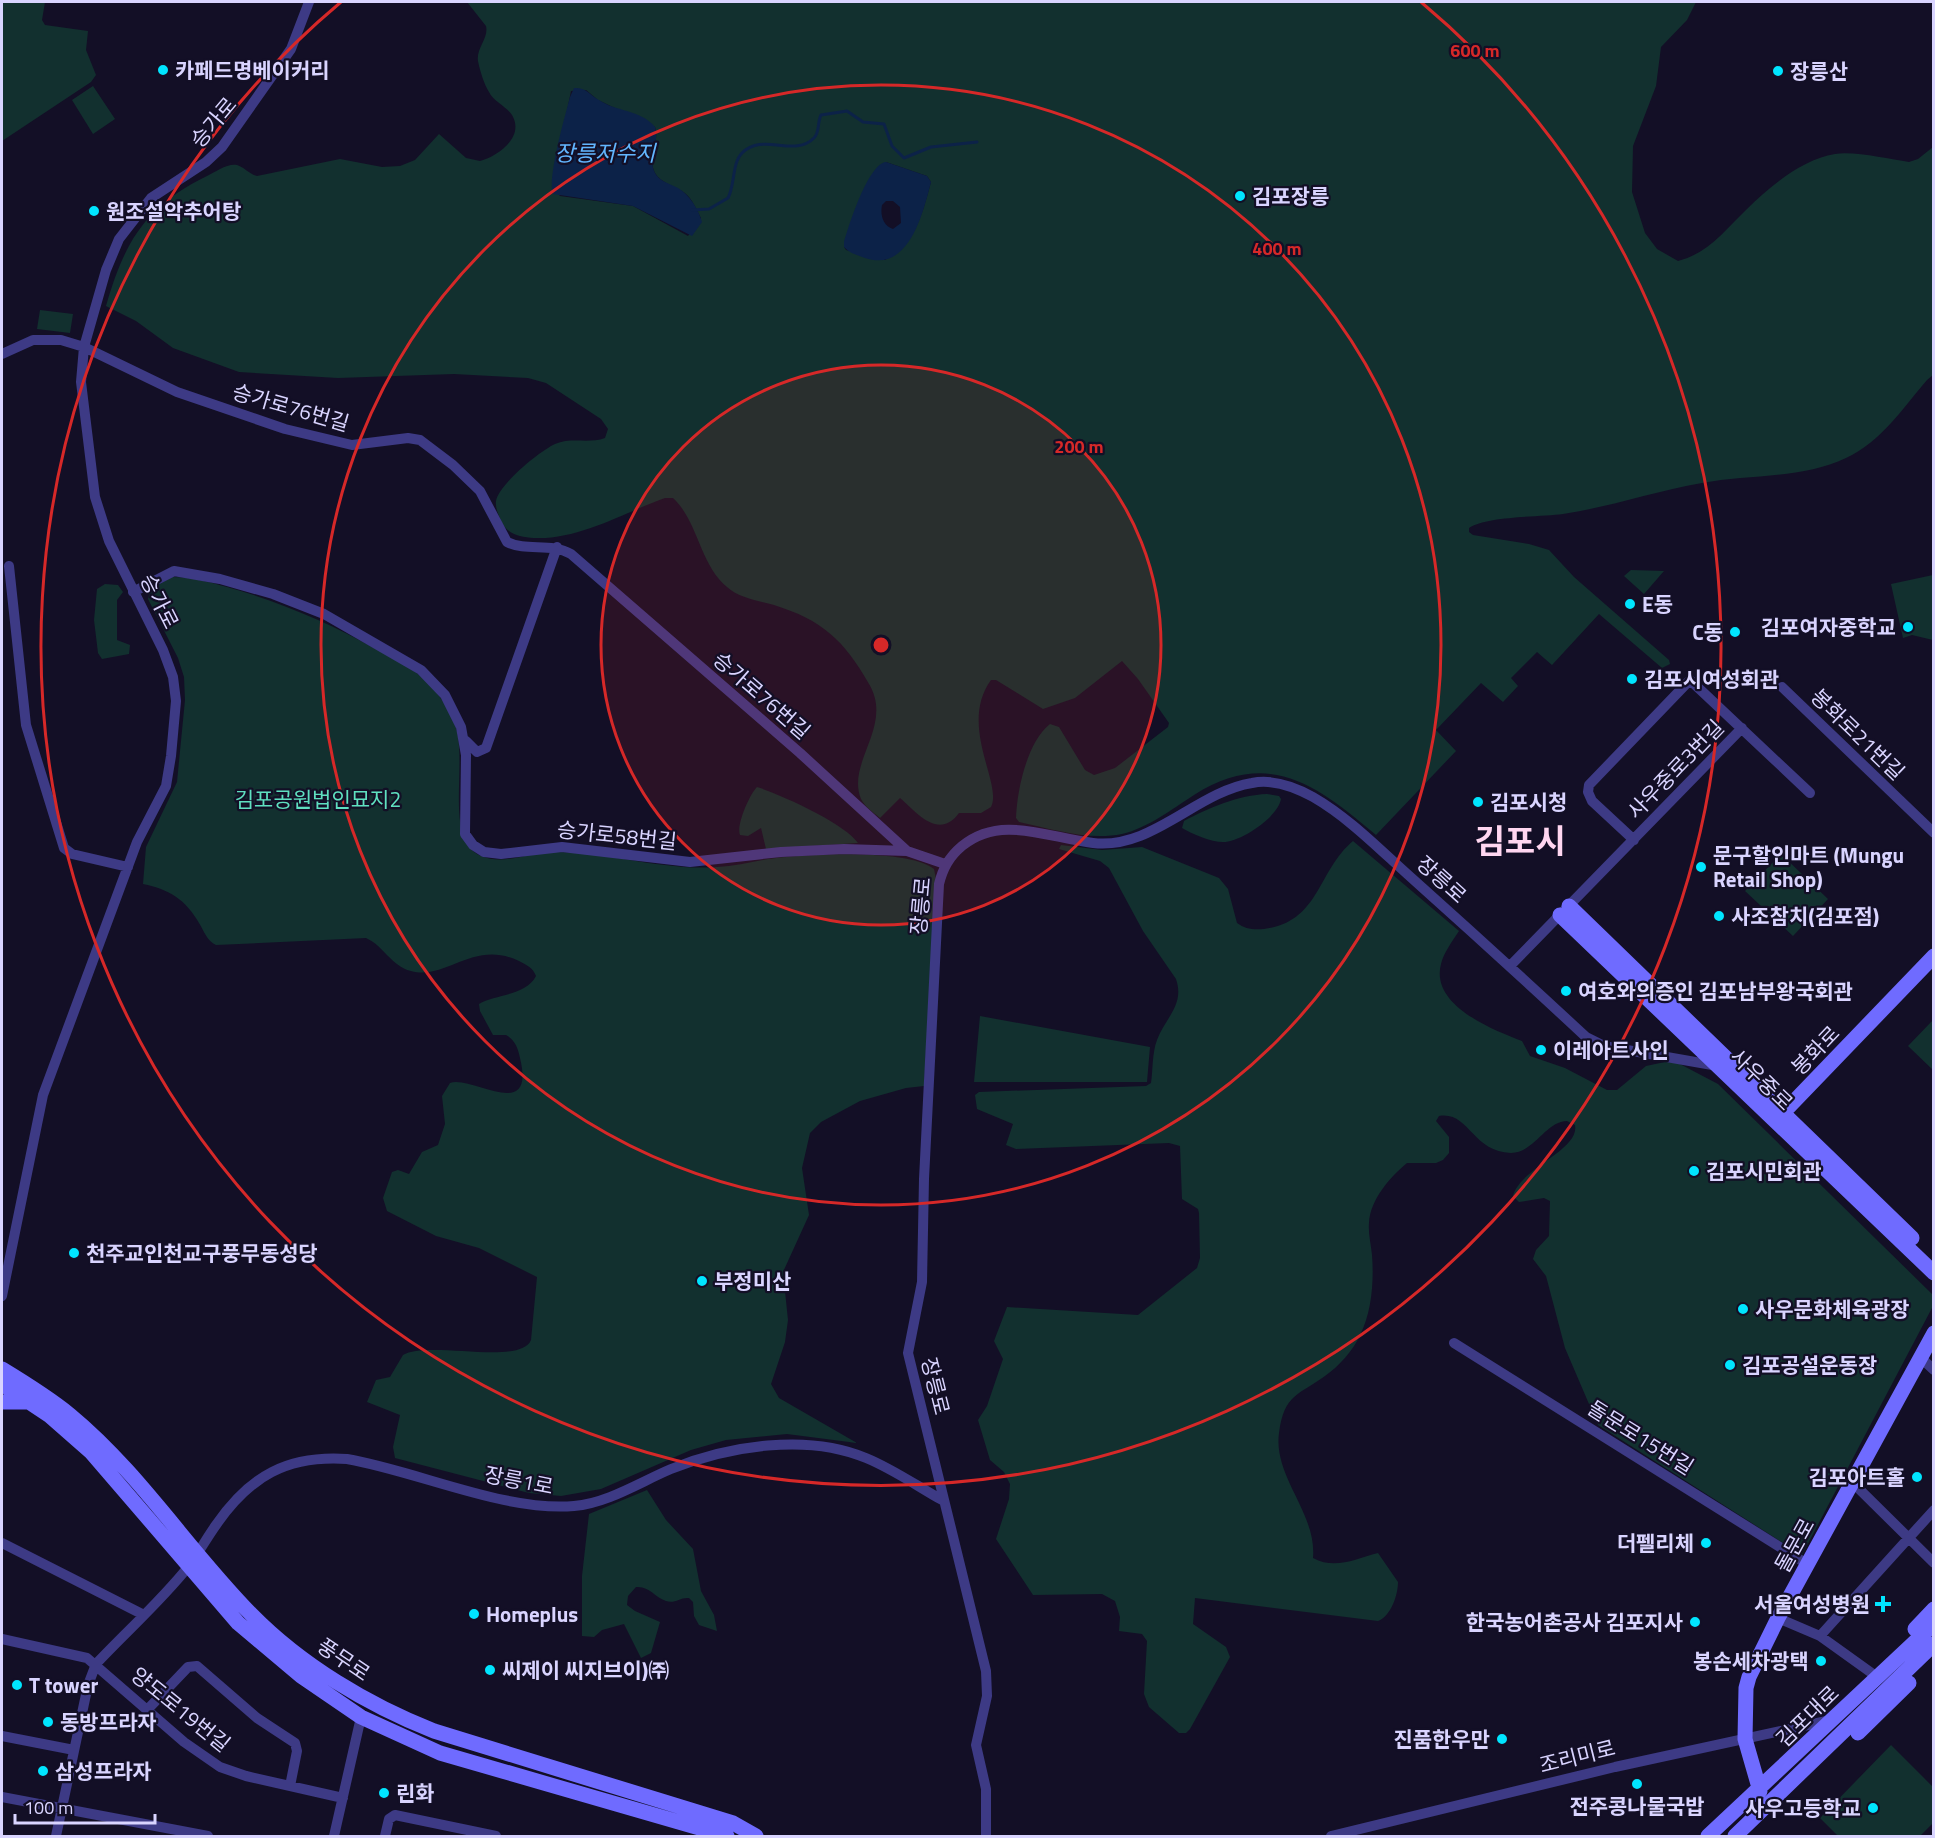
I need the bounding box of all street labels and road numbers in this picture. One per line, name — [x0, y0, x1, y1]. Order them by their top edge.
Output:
street label: 승가로 — [182, 90, 244, 154]
street label: 승가로76번길 — [229, 375, 353, 439]
street label: 승가로 — [133, 568, 187, 634]
street label: 승가로76번길 — [706, 644, 818, 746]
street label: 봉화로21번길 — [1804, 681, 1912, 787]
street label: 사우중로3번길 — [1619, 712, 1731, 826]
street label: 승가로58번길 — [556, 813, 678, 857]
street label: 장릉로 — [1410, 848, 1474, 910]
street label: 장릉로 — [902, 876, 938, 936]
street label: 봉화로 — [1783, 1018, 1847, 1082]
street label: 사우중로 — [1723, 1041, 1801, 1117]
street label: 장릉로 — [913, 1354, 959, 1418]
street label: 돌문로15번길 — [1582, 1392, 1700, 1482]
street label: 장릉1로 — [482, 1458, 556, 1502]
street label: 돌문로 — [1766, 1512, 1822, 1578]
street label: 풍무로 — [311, 1630, 377, 1688]
street label: 양도로19번길 — [124, 1659, 238, 1759]
street label: 김포대로 — [1768, 1678, 1846, 1754]
street label: 조리미로 — [1536, 1731, 1618, 1781]

